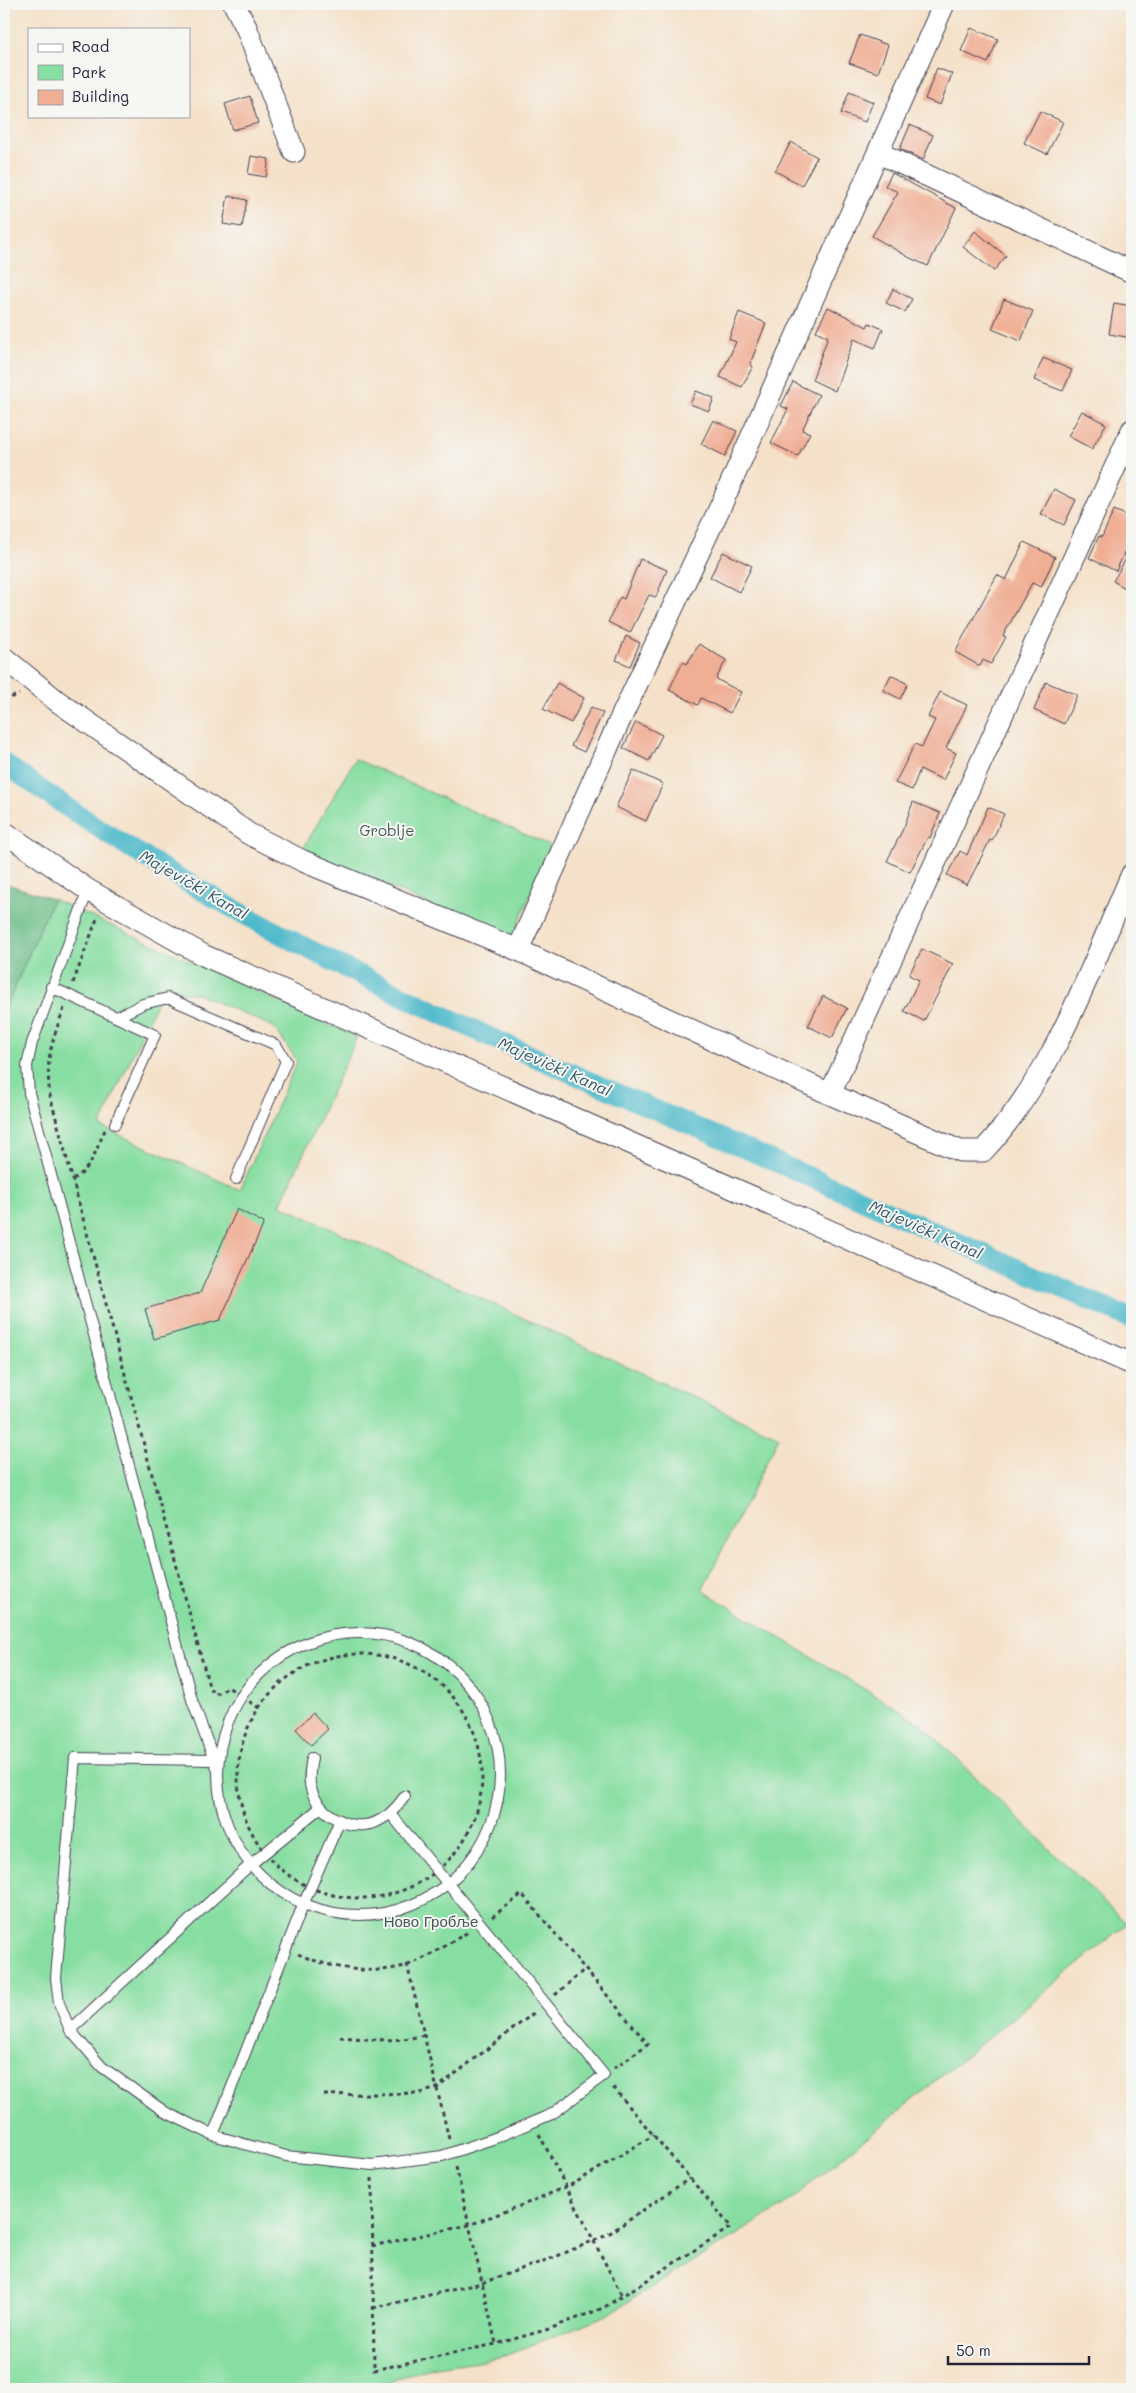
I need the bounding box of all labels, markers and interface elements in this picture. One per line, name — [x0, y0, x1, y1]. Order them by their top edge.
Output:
legend — [28, 28, 190, 118]
text: Road — [72, 36, 109, 56]
text: Park — [72, 62, 106, 82]
text: Building — [72, 86, 129, 106]
park label: Groblje — [359, 820, 415, 840]
water label: Majevički Kanal — [136, 844, 252, 924]
water label: Majevički Kanal — [495, 1032, 615, 1100]
water label: Majevički Kanal — [866, 1195, 986, 1263]
park label: Ново Гробље — [384, 1911, 478, 1931]
scale bar — [948, 2333, 1090, 2365]
text: 50 m — [956, 2340, 991, 2360]

